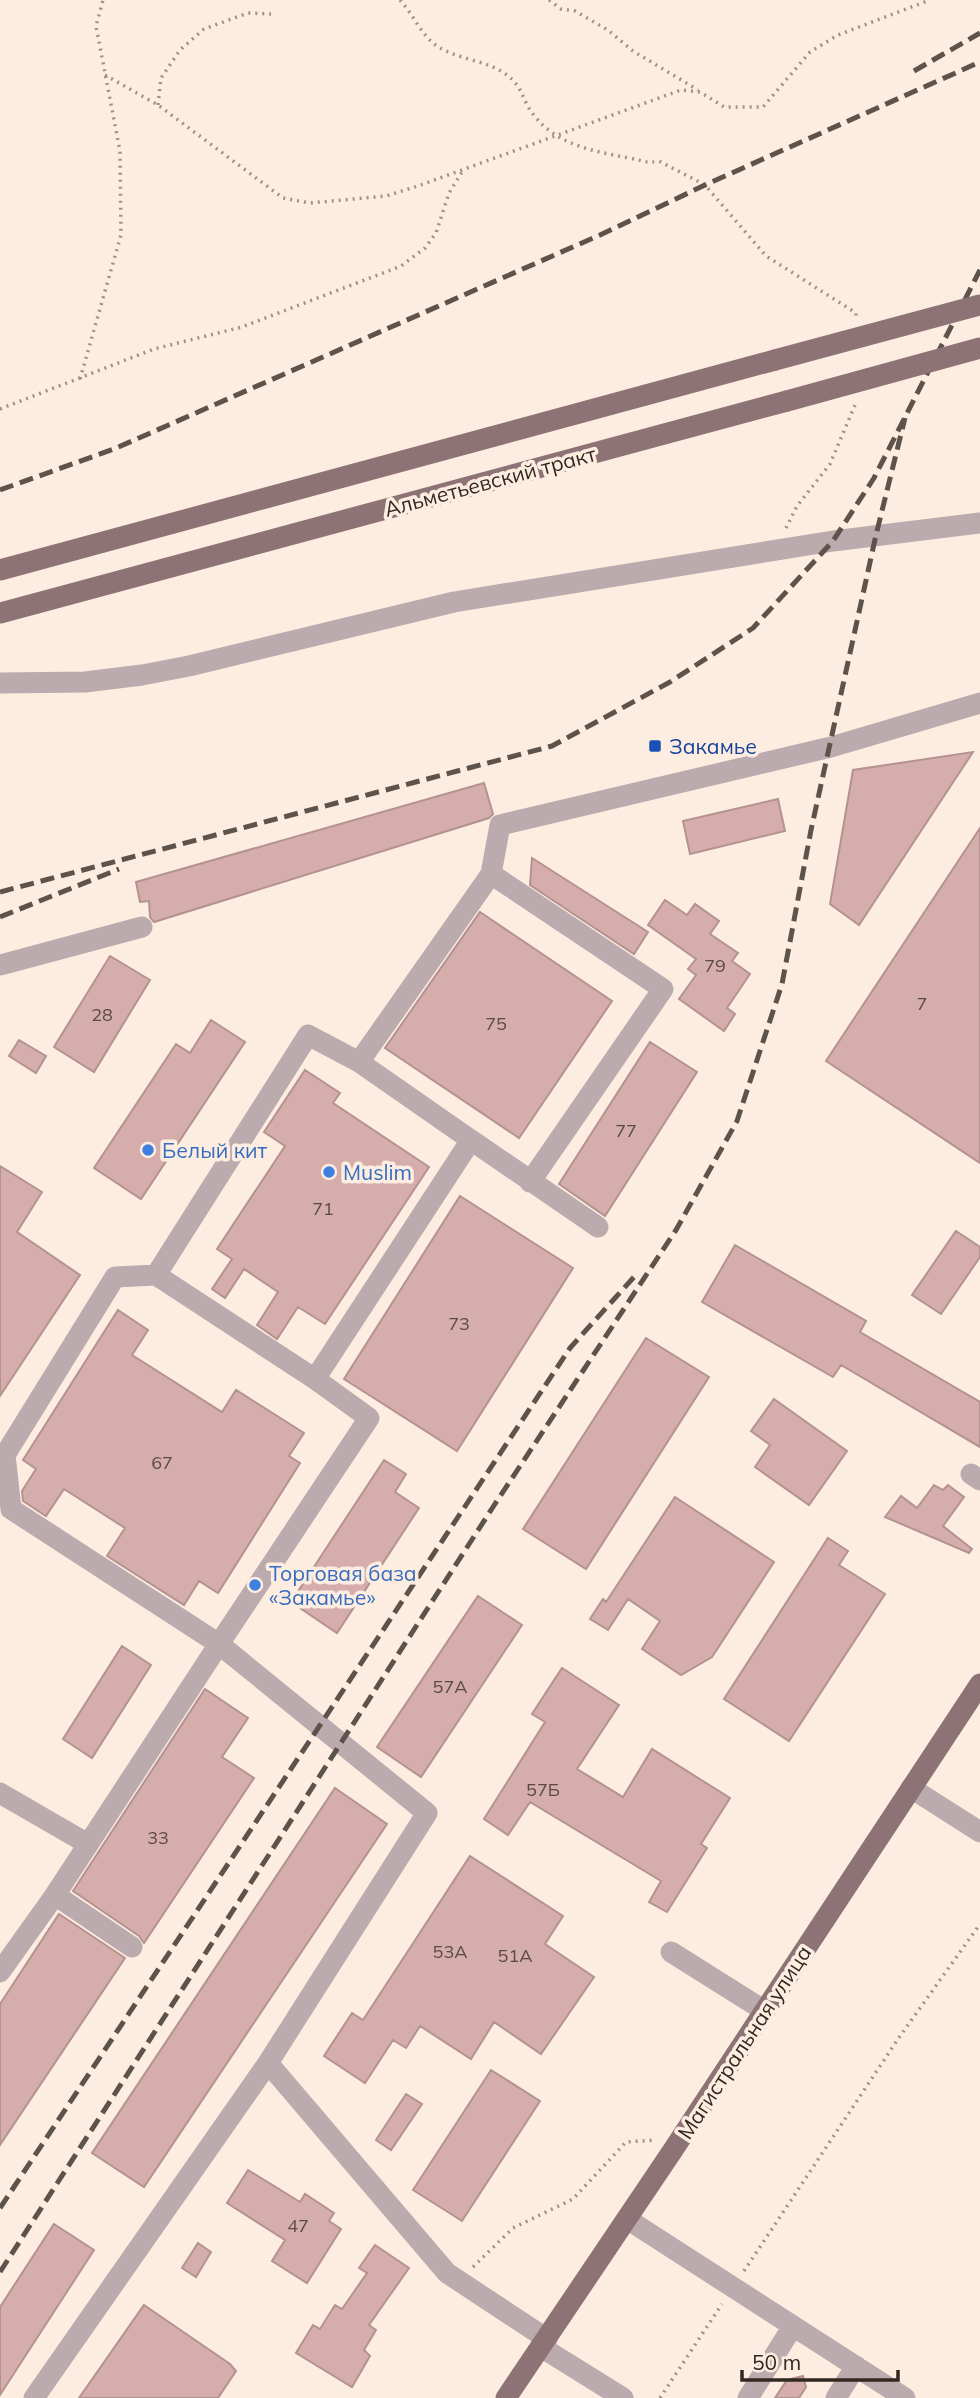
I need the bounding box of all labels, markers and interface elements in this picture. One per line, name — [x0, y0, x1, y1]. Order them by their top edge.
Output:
street label: Альметьевский тракт — [381, 440, 599, 522]
place label: Закамье — [669, 733, 757, 759]
marker: Закамье — [647, 738, 663, 754]
house number: 79 — [704, 954, 726, 977]
house number: 7 — [917, 992, 927, 1015]
house number: 28 — [91, 1003, 113, 1026]
house number: 75 — [485, 1012, 507, 1035]
house number: 77 — [615, 1119, 637, 1142]
place label: Белый кит — [162, 1137, 268, 1163]
marker: Белый кит — [140, 1142, 156, 1158]
place label: Muslim — [343, 1159, 412, 1185]
marker: Muslim — [321, 1164, 337, 1180]
house number: 71 — [312, 1197, 334, 1220]
house number: 73 — [448, 1312, 470, 1335]
house number: 67 — [151, 1451, 173, 1474]
place label: Торговая база «Закамье» — [269, 1560, 417, 1610]
marker: Торговая база «Закамье» — [247, 1577, 263, 1593]
house number: 57А — [433, 1675, 467, 1698]
house number: 57Б — [526, 1778, 560, 1801]
house number: 33 — [147, 1826, 169, 1849]
house number: 53А — [433, 1940, 467, 1963]
street label: Магистральная улица — [672, 1940, 816, 2144]
house number: 51А — [498, 1944, 532, 1967]
house number: 47 — [287, 2214, 309, 2237]
scale bar — [742, 2338, 898, 2382]
text: 50 m — [752, 2349, 801, 2375]

